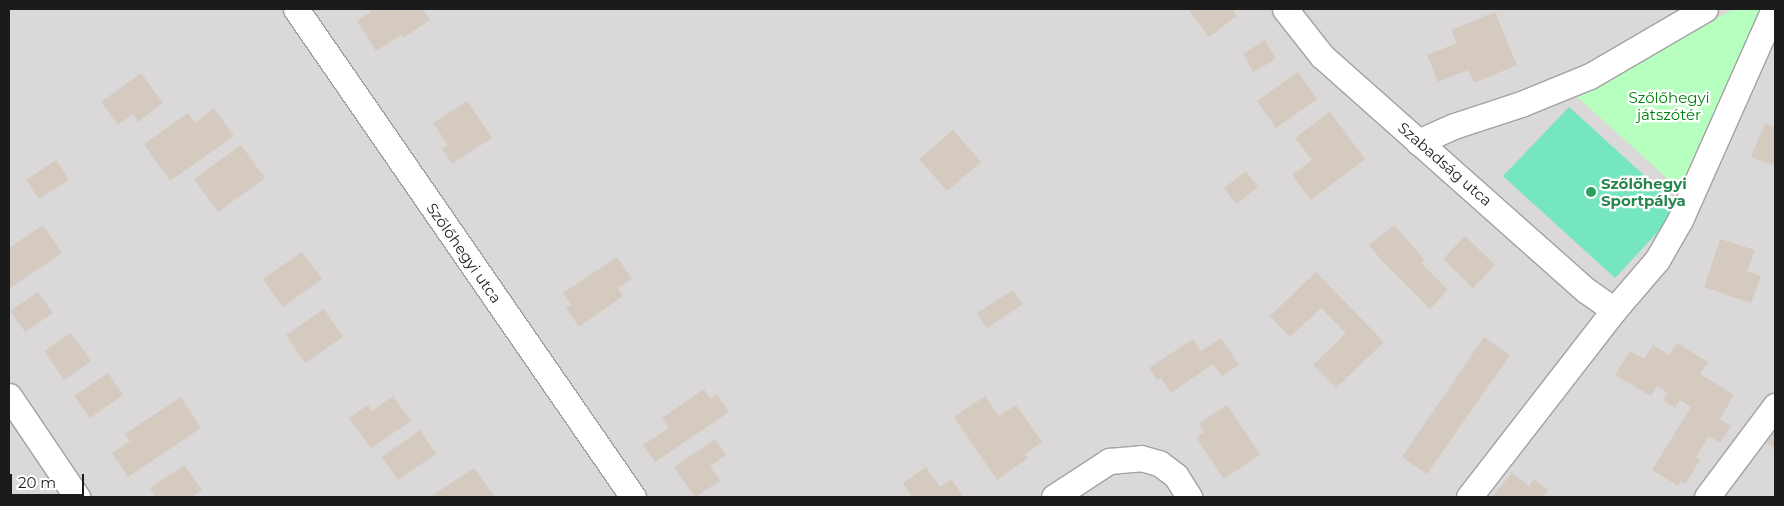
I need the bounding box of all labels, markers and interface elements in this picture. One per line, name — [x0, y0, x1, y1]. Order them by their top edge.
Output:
park label: Szőlőhegyi játszótér — [1628, 88, 1710, 123]
street label: Szabadság utca — [1394, 118, 1496, 210]
place label: Szőlőhegyi Sportpálya — [1601, 174, 1687, 209]
marker: Szőlőhegyi Sportpálya — [1585, 186, 1597, 198]
street label: Szőlőhegyi utca — [423, 199, 505, 307]
scale bar — [12, 464, 86, 496]
text: 20 m — [18, 473, 56, 492]

